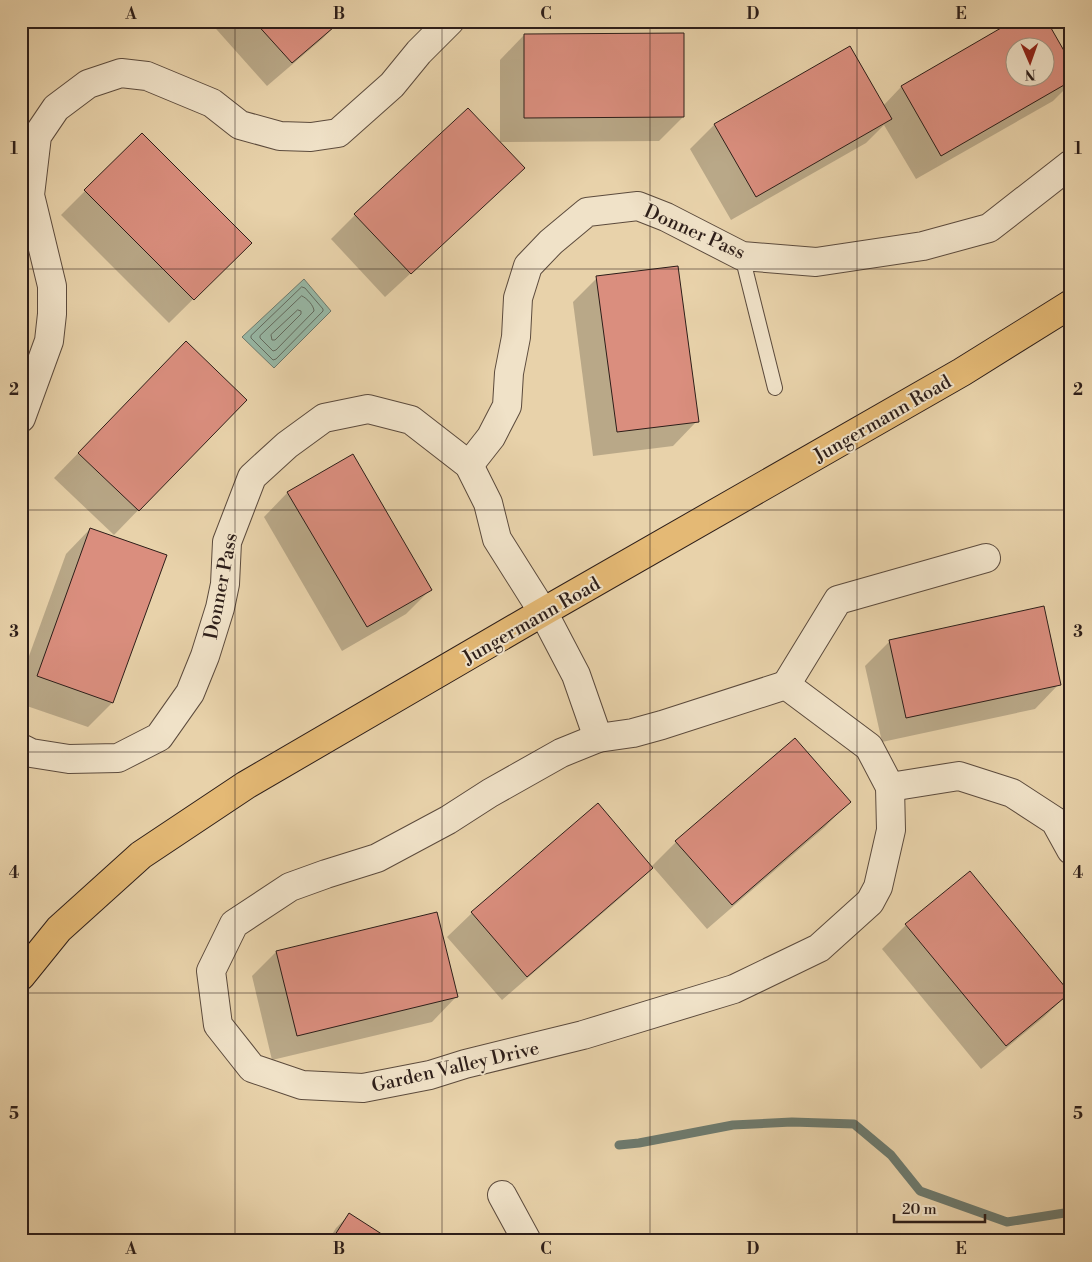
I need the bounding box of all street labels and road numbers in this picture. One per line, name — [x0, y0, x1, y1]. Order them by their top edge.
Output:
street label: Donner Pass — [640, 199, 749, 265]
street label: Jungermann Road — [809, 370, 956, 469]
street label: Donner Pass — [199, 531, 243, 642]
street label: Jungermann Road — [458, 572, 605, 671]
street label: Garden Valley Drive — [369, 1036, 541, 1098]

